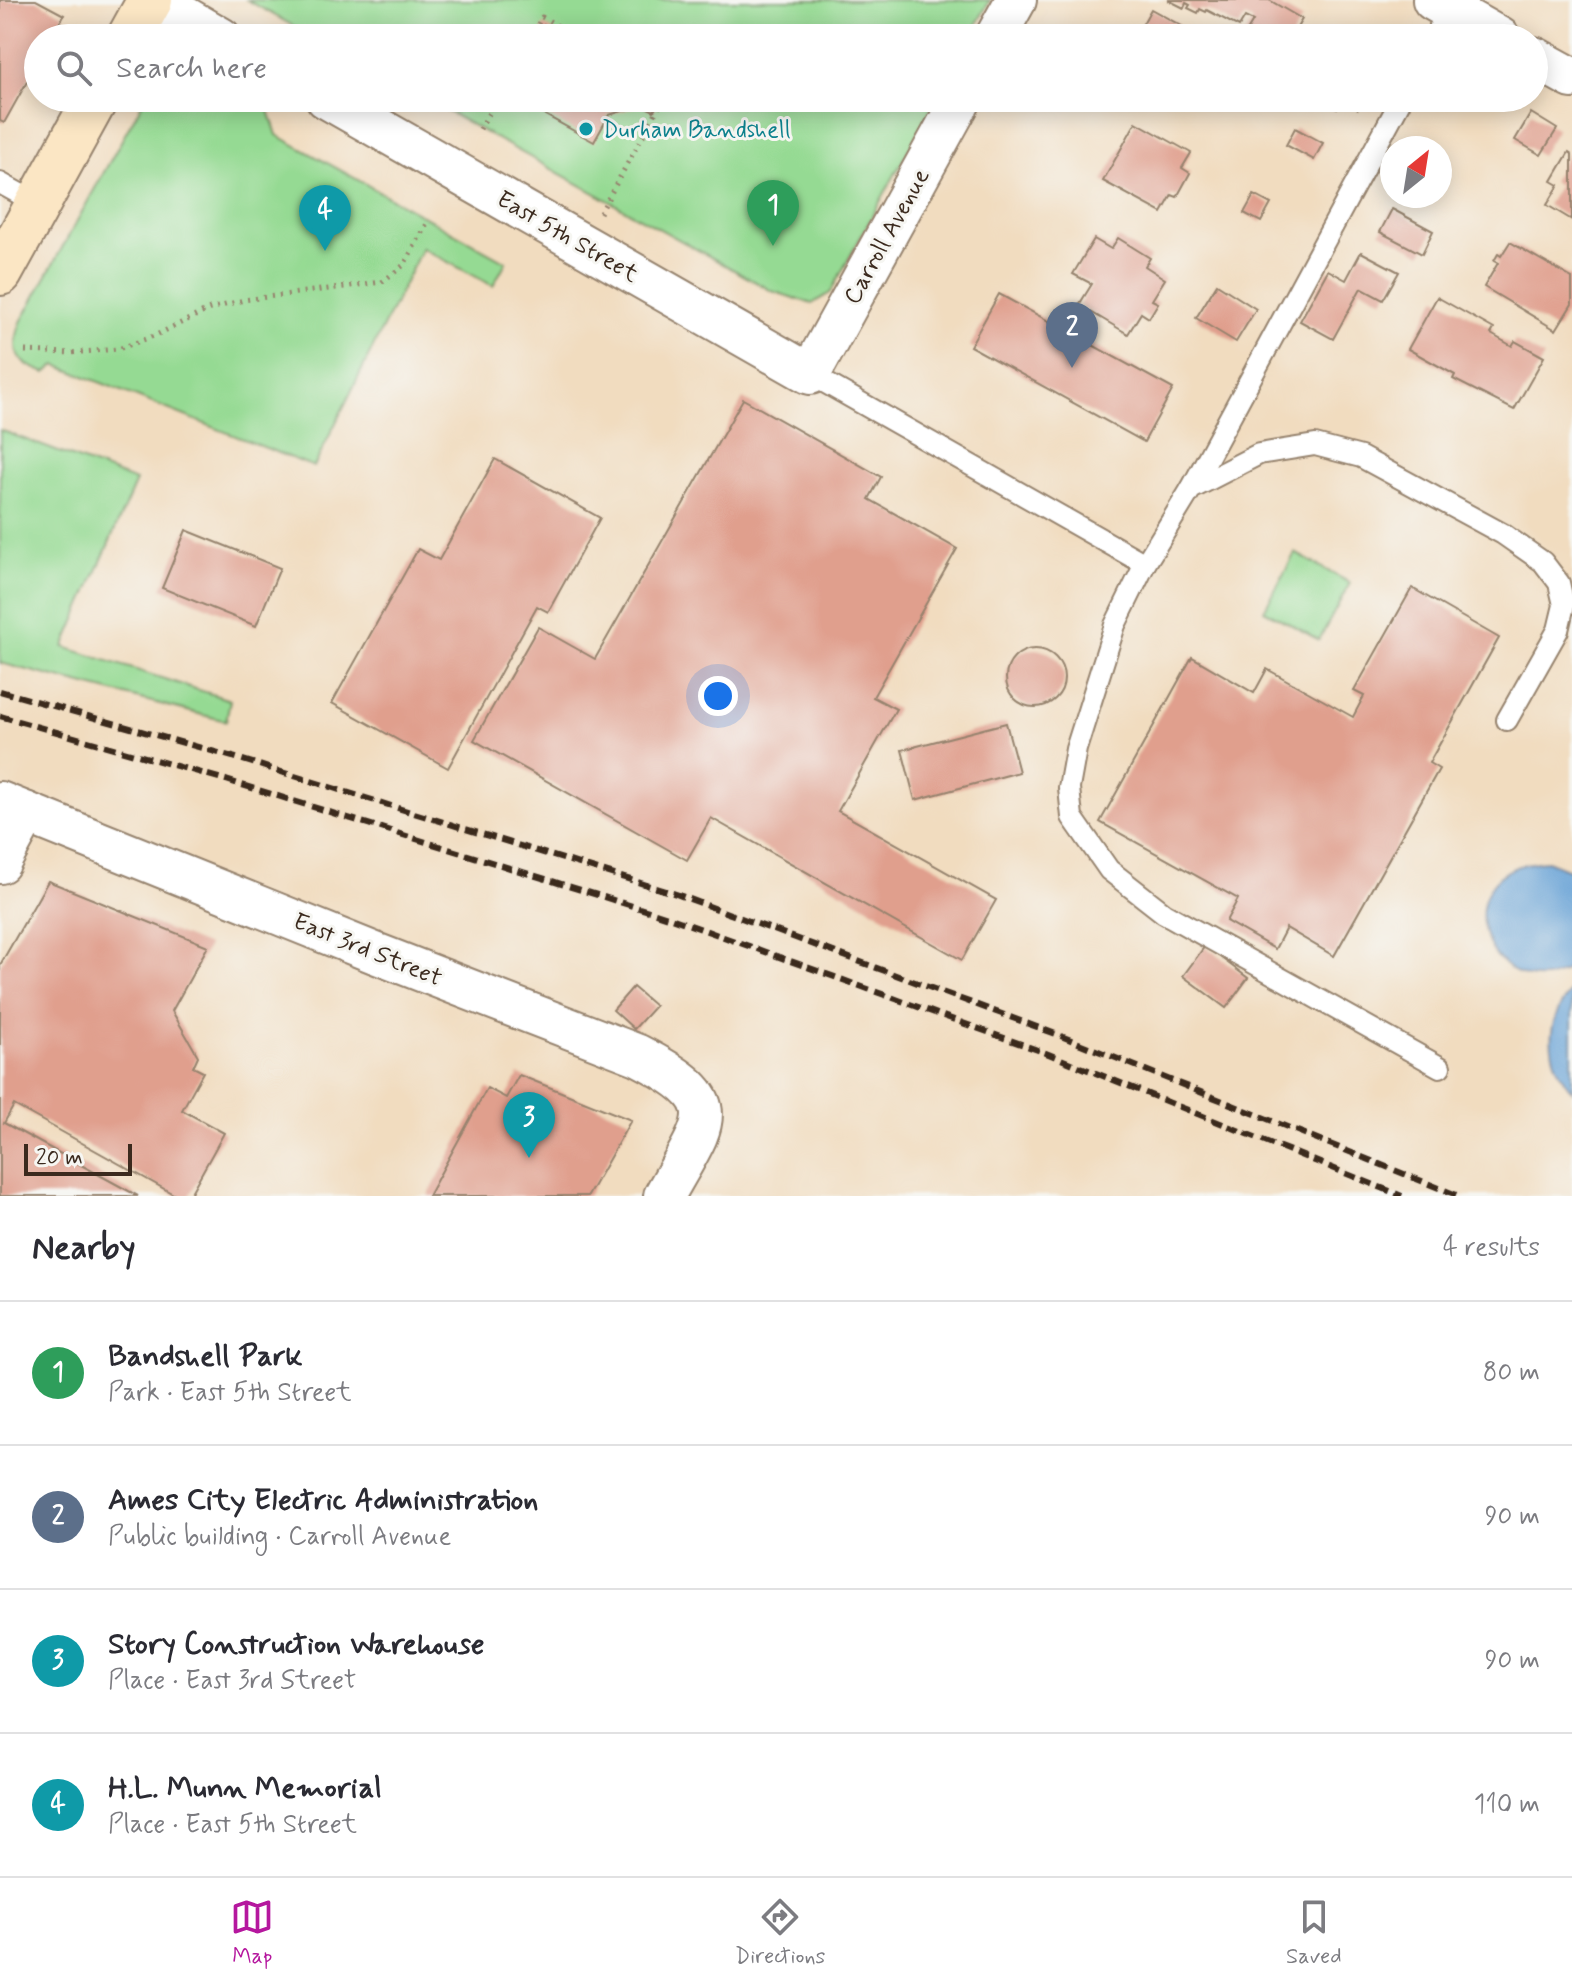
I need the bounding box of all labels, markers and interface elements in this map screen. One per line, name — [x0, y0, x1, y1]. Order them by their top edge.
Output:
search box — [24, 24, 1548, 112]
icon: search — [52, 46, 96, 90]
text: Search here — [116, 49, 267, 88]
place label: Durham Bandshell — [602, 115, 791, 146]
marker: Durham Bandshell — [577, 120, 595, 138]
north arrow — [1380, 136, 1452, 208]
street label: Carroll Avenue — [837, 163, 937, 310]
pin: 1 — [747, 180, 799, 246]
street label: East 5th Street — [491, 184, 644, 290]
pin: 4 — [299, 185, 351, 251]
pin: 2 — [1046, 302, 1098, 368]
your location — [698, 676, 738, 716]
street label: East 3rd Street — [288, 906, 446, 994]
pin: 3 — [503, 1092, 555, 1158]
scale bar — [24, 1140, 132, 1176]
text: 20 m — [36, 1144, 83, 1172]
text: Nearby — [32, 1226, 136, 1271]
text: 4 results — [1443, 1231, 1540, 1265]
text: Bandshell Park — [108, 1337, 303, 1376]
text: 1 — [52, 1356, 64, 1390]
text: 80 m — [1483, 1356, 1540, 1390]
text: Park · East 5th Street — [108, 1376, 352, 1410]
text: Ames City Electric Administration — [108, 1481, 538, 1520]
text: 2 — [52, 1500, 64, 1534]
text: 90 m — [1485, 1500, 1540, 1534]
text: Public building · Carroll Avenue — [108, 1520, 451, 1554]
text: Story Construction Warehouse — [108, 1625, 484, 1664]
text: 3 — [52, 1644, 64, 1678]
text: 90 m — [1485, 1644, 1540, 1678]
text: Place · East 3rd Street — [108, 1664, 356, 1698]
text: H.L. Munn Memorial — [108, 1769, 382, 1808]
text: 4 — [50, 1788, 66, 1822]
text: 110 m — [1474, 1788, 1540, 1822]
text: Place · East 5th Street — [108, 1808, 357, 1842]
tab: Map — [230, 1895, 274, 1971]
tab: Directions — [735, 1895, 825, 1971]
tab: Saved — [1286, 1895, 1342, 1971]

